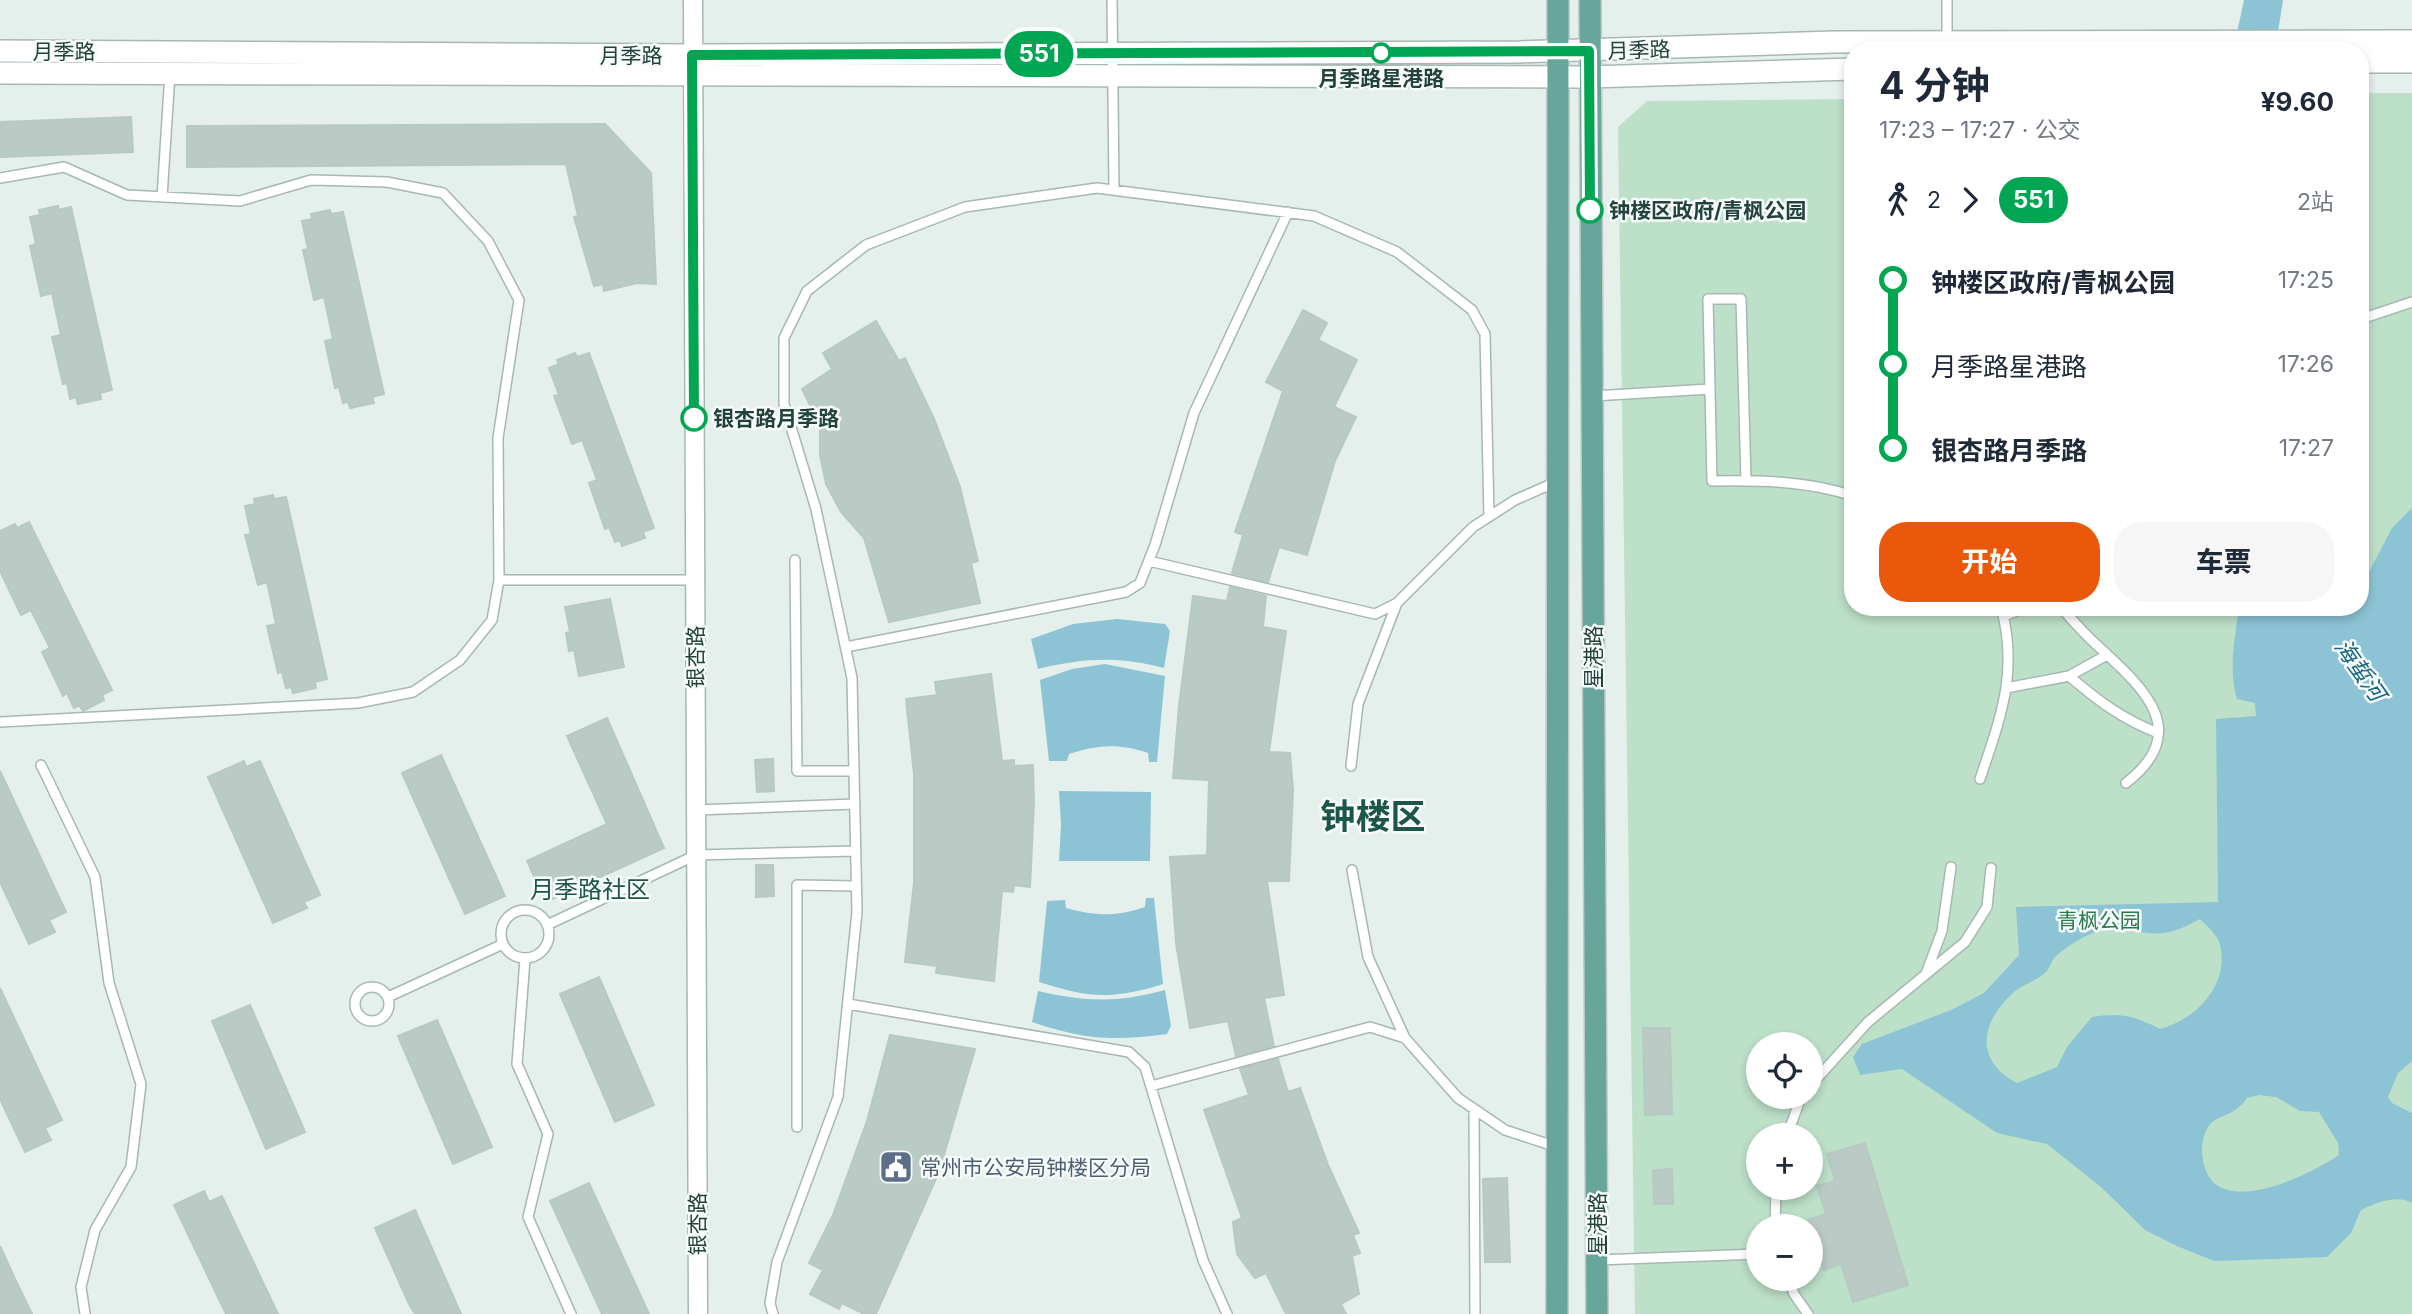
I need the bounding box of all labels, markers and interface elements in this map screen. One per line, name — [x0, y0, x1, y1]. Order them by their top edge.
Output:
line badge: 551 — [999, 31, 1079, 77]
street label: 月季路 — [1607, 36, 1671, 64]
street label: 月季路 — [33, 39, 96, 64]
text: 551 — [1018, 39, 1060, 68]
street label: 月季路 — [600, 43, 663, 68]
marker: 月季路星港路 — [1371, 43, 1391, 63]
text: 4 分钟 — [1879, 62, 1990, 108]
place label: 月季路星港路 — [1318, 66, 1444, 91]
text: ¥9.60 — [2261, 86, 2334, 117]
text: 17:23 – 17:27 · 公交 — [1879, 116, 2081, 144]
icon: walk — [1879, 181, 1917, 219]
icon: forward — [1951, 181, 1989, 219]
text: 551 — [2013, 185, 2054, 214]
text: 2 — [1927, 186, 1941, 214]
text: 2站 — [2297, 188, 2334, 216]
marker: 钟楼区政府/青枫公园 — [1577, 197, 1603, 223]
place label: 钟楼区政府/青枫公园 — [1609, 198, 1806, 223]
text: 17:25 — [2278, 266, 2334, 294]
text: 钟楼区政府/青枫公园 — [1931, 267, 2175, 298]
text: 17:26 — [2277, 350, 2334, 378]
text: 月季路星港路 — [1931, 351, 2087, 382]
marker: 银杏路月季路 — [681, 405, 707, 431]
place label: 银杏路月季路 — [713, 406, 839, 431]
text: 17:27 — [2279, 434, 2334, 462]
text: 银杏路月季路 — [1931, 435, 2087, 466]
button: 开始 — [1879, 522, 2100, 602]
button: 车票 — [2114, 522, 2334, 602]
street label: 银杏路 — [683, 626, 708, 689]
street label: 星港路 — [1581, 626, 1606, 689]
water label: 海蜇河 — [2329, 634, 2394, 710]
district label: 钟楼区 — [1320, 795, 1426, 837]
district label: 月季路社区 — [530, 875, 650, 904]
park label: 青枫公园 — [2057, 908, 2141, 933]
map controls — [1746, 1032, 1823, 1291]
button: locate — [1746, 1032, 1823, 1109]
button: + — [1746, 1123, 1823, 1200]
public building icon: 常州市公安局钟楼区分局 — [877, 1148, 915, 1186]
place label: 常州市公安局钟楼区分局 — [920, 1155, 1151, 1180]
street label: 银杏路 — [685, 1193, 710, 1256]
street label: 星港路 — [1585, 1193, 1610, 1256]
button: − — [1746, 1214, 1823, 1291]

